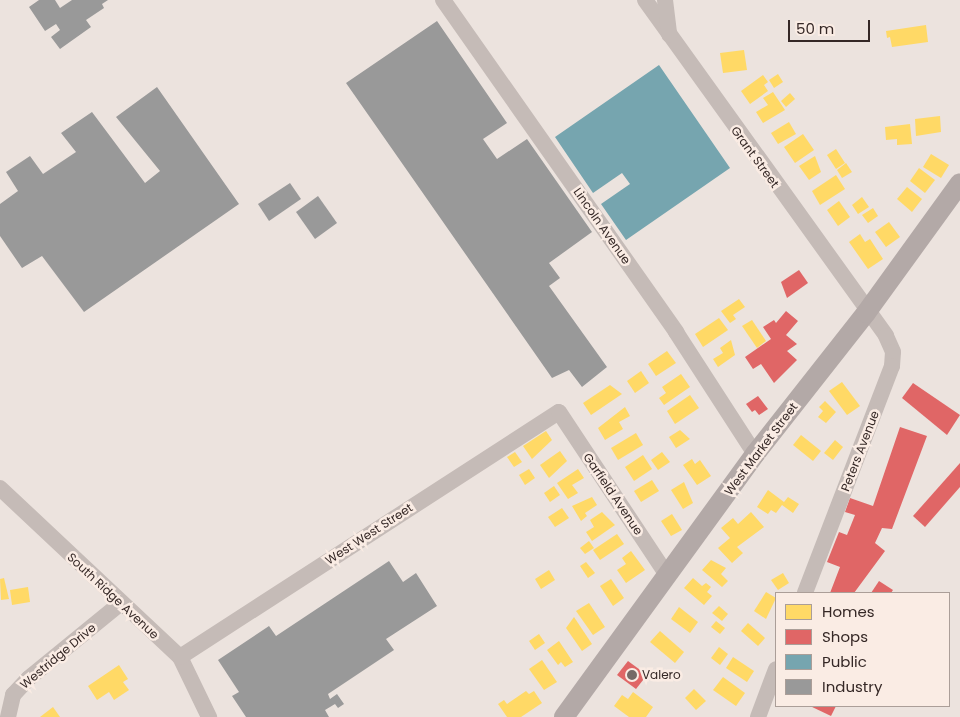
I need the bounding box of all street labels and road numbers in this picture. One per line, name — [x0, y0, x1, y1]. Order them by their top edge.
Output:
street label: Grant Street — [728, 124, 782, 190]
street label: Lincoln Avenue — [570, 185, 634, 267]
street label: West Market Street — [721, 400, 801, 498]
street label: Peters Avenue — [838, 409, 882, 493]
street label: Garfield Avenue — [580, 450, 646, 538]
street label: West West Street — [323, 500, 415, 568]
street label: South Ridge Avenue — [64, 550, 162, 642]
street label: Westridge Drive — [17, 620, 99, 692]

